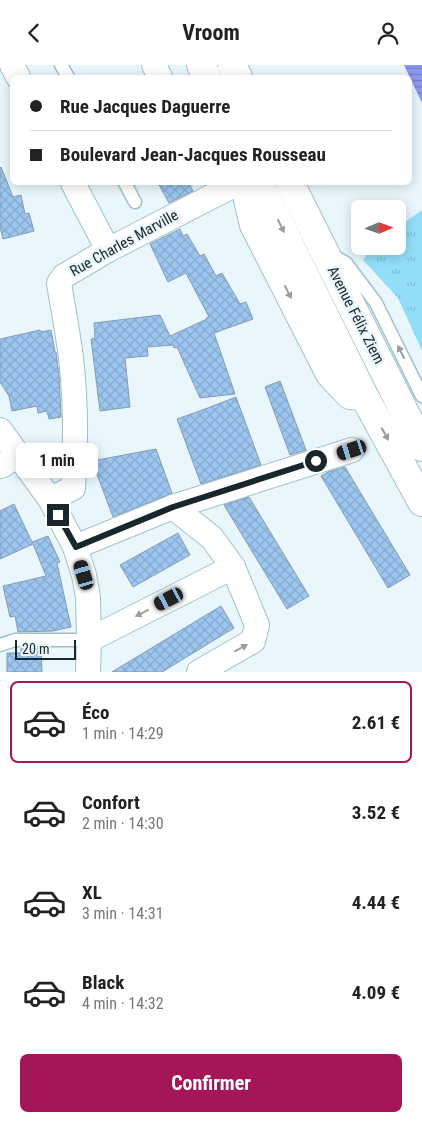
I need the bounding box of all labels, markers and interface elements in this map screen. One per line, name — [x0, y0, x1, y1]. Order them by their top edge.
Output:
icon: back — [20, 19, 48, 47]
icon: person — [374, 19, 402, 47]
text: Vroom — [182, 20, 240, 45]
text: Rue Jacques Daguerre — [60, 95, 230, 118]
text: Boulevard Jean-Jacques Rousseau — [60, 143, 326, 166]
north arrow — [351, 200, 406, 255]
map controls — [351, 200, 406, 255]
street label: Rue Charles Marville — [67, 206, 181, 280]
one-way arrow — [277, 219, 285, 233]
street label: Avenue Félix Ziem — [324, 263, 388, 367]
one-way arrow — [284, 285, 292, 299]
one-way arrow — [396, 345, 404, 359]
one-way arrow — [381, 427, 389, 442]
car — [335, 438, 368, 462]
callout: 1 min — [17, 443, 99, 477]
route start — [305, 450, 327, 472]
text: 1 min — [39, 451, 75, 470]
route end — [47, 504, 69, 526]
car — [72, 558, 95, 592]
car — [152, 586, 185, 612]
one-way arrow — [135, 609, 150, 617]
scale bar — [15, 637, 76, 660]
text: 20 m — [22, 641, 50, 657]
one-way arrow — [234, 644, 249, 652]
icon: car — [22, 700, 67, 745]
text: Éco — [82, 701, 109, 724]
text: 2.61 € — [352, 711, 400, 734]
text: 1 min · 14:29 — [82, 724, 164, 743]
icon: car — [22, 790, 67, 835]
text: Confort — [82, 791, 140, 814]
text: 3.52 € — [352, 801, 400, 824]
text: 2 min · 14:30 — [82, 814, 164, 833]
icon: car — [22, 880, 67, 925]
text: XL — [82, 881, 102, 904]
text: 4.44 € — [352, 891, 400, 914]
text: 3 min · 14:31 — [82, 904, 164, 923]
icon: car — [22, 970, 67, 1015]
text: Black — [82, 971, 124, 994]
text: 4.09 € — [352, 981, 400, 1004]
text: 4 min · 14:32 — [82, 994, 164, 1013]
button: Confirmer — [20, 1054, 402, 1112]

